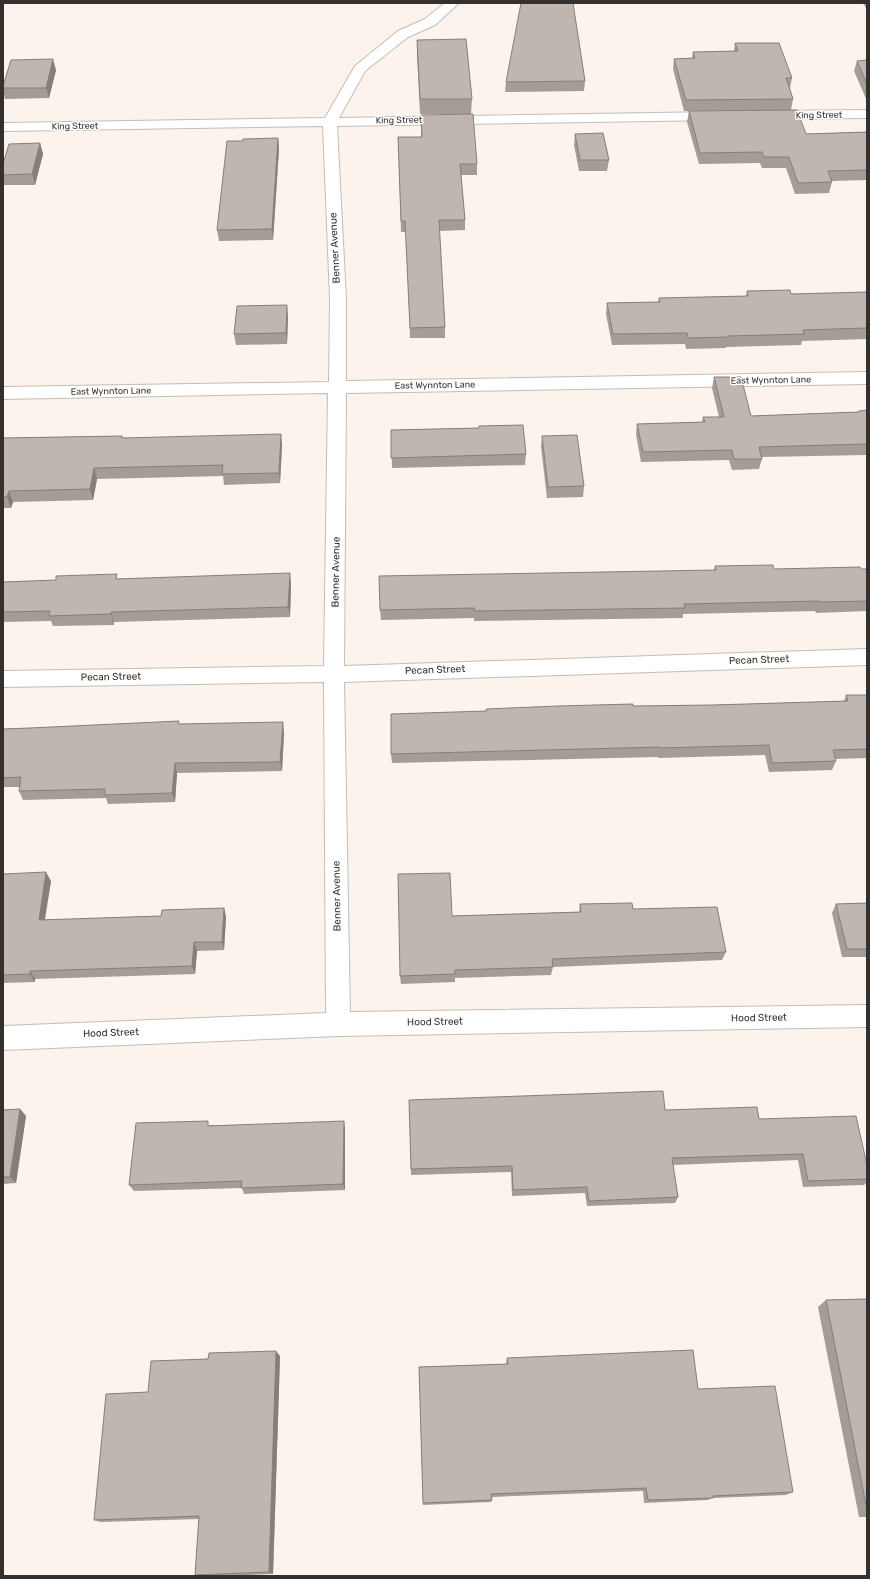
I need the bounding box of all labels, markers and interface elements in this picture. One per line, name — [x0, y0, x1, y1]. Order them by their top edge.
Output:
street label: King Street — [796, 110, 843, 120]
street label: King Street — [376, 115, 423, 125]
street label: King Street — [52, 121, 99, 131]
street label: Benner Avenue — [327, 212, 343, 284]
street label: East Wynnton Lane — [731, 374, 811, 386]
street label: East Wynnton Lane — [395, 379, 475, 391]
street label: East Wynnton Lane — [71, 385, 151, 397]
street label: Benner Avenue — [329, 536, 343, 607]
street label: Pecan Street — [729, 653, 789, 667]
street label: Pecan Street — [405, 663, 465, 677]
street label: Pecan Street — [81, 670, 141, 684]
street label: Benner Avenue — [330, 860, 344, 931]
street label: Hood Street — [731, 1012, 787, 1024]
street label: Hood Street — [407, 1016, 463, 1028]
street label: Hood Street — [83, 1026, 139, 1040]

